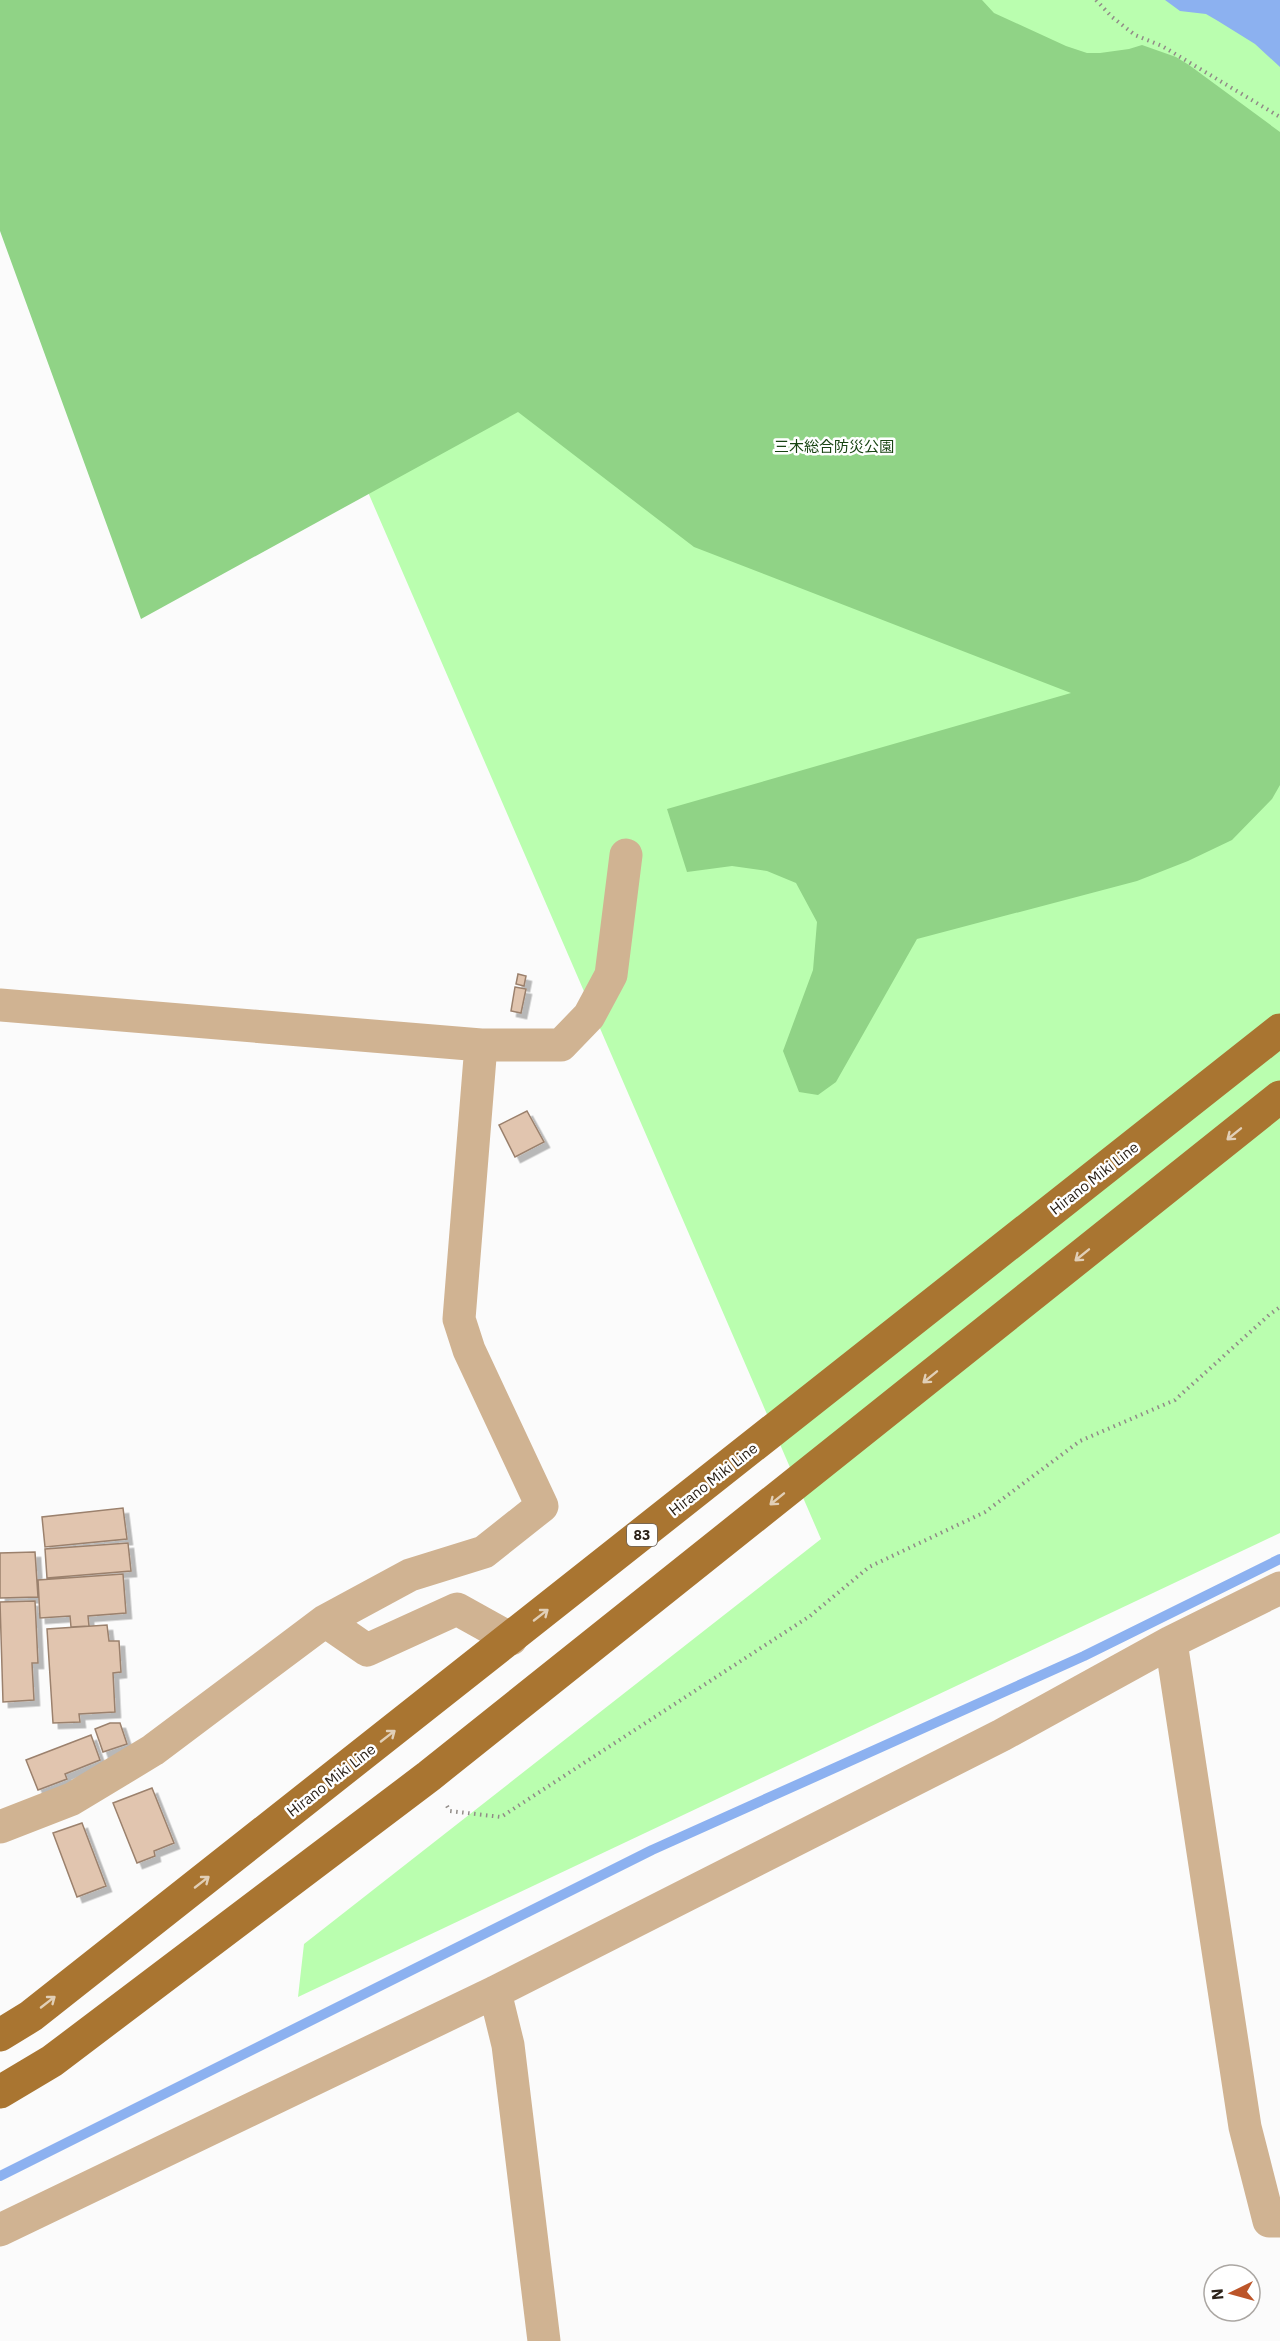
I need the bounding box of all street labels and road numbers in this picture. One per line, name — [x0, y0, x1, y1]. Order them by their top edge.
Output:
street label: Hirano Miki Line — [1046, 1137, 1142, 1219]
street label: Hirano Miki Line — [665, 1438, 761, 1520]
road number: 83 — [627, 1524, 657, 1546]
street label: Hirano Miki Line — [283, 1739, 379, 1821]

